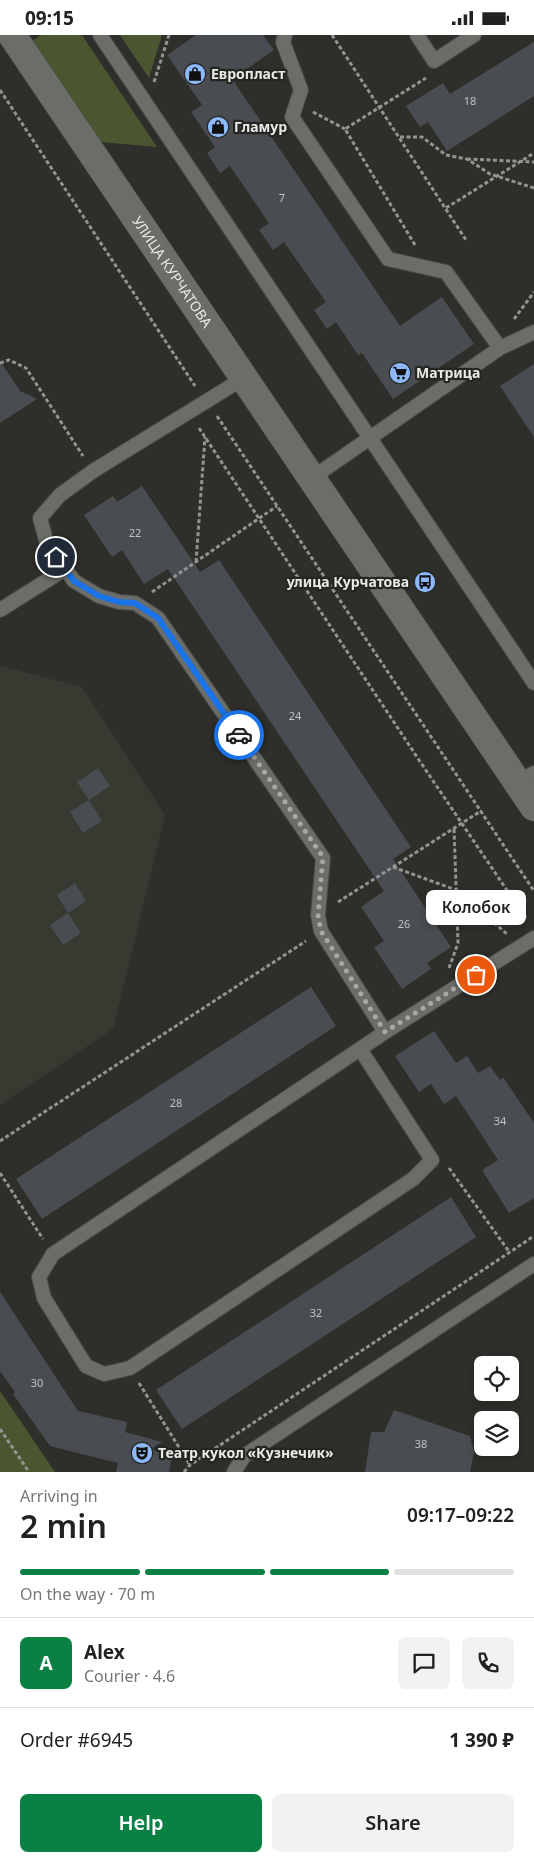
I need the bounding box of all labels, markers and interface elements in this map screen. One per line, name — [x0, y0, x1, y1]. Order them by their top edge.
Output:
text: 09:15 — [25, 5, 74, 31]
shop icon: Европласт — [183, 62, 207, 86]
place label: Европласт — [211, 64, 285, 83]
house number: 18 — [464, 93, 476, 108]
shop icon: Гламур — [206, 115, 230, 139]
place label: Гламур — [234, 117, 287, 136]
house number: 7 — [279, 190, 285, 205]
street label: УЛИЦА КУРЧАТОВА — [128, 212, 217, 331]
supermarket icon: Матрица — [388, 361, 412, 385]
place label: Матрица — [416, 363, 480, 382]
house number: 22 — [129, 525, 141, 540]
pin — [35, 536, 77, 578]
icon: home — [42, 543, 70, 571]
bus stop icon: улица Курчатова — [413, 570, 437, 594]
place label: улица Курчатова — [286, 572, 409, 591]
house number: 24 — [289, 708, 302, 723]
courier — [214, 710, 264, 760]
icon: car — [225, 721, 253, 749]
callout: Колобок — [426, 890, 526, 925]
text: Колобок — [442, 896, 510, 918]
house number: 26 — [398, 916, 410, 931]
pin — [455, 954, 497, 996]
icon: bag — [462, 961, 490, 989]
house number: 28 — [170, 1095, 182, 1110]
house number: 34 — [494, 1113, 507, 1128]
house number: 32 — [310, 1305, 322, 1320]
map controls — [474, 1356, 519, 1456]
button: locate — [474, 1356, 519, 1401]
house number: 30 — [31, 1375, 43, 1390]
button: layers — [474, 1411, 519, 1456]
house number: 38 — [415, 1436, 427, 1451]
theatre icon: Театр кукол «Кузнечик» — [130, 1441, 154, 1465]
place label: Театр кукол «Кузнечик» — [158, 1443, 334, 1462]
text: Arriving in — [20, 1485, 98, 1507]
text: 09:17–09:22 — [407, 1502, 514, 1528]
text: 2 min — [20, 1504, 107, 1547]
text: On the way · 70 m — [20, 1583, 155, 1605]
button: chat — [398, 1637, 450, 1689]
button: phone — [462, 1637, 514, 1689]
text: Alex — [84, 1639, 125, 1665]
text: A — [39, 1650, 53, 1676]
text: Courier · 4.6 — [84, 1665, 175, 1687]
text: Order #6945 — [20, 1727, 133, 1753]
text: 1 390 ₽ — [449, 1727, 514, 1753]
button: Help — [20, 1794, 262, 1852]
button: Share — [272, 1794, 514, 1852]

